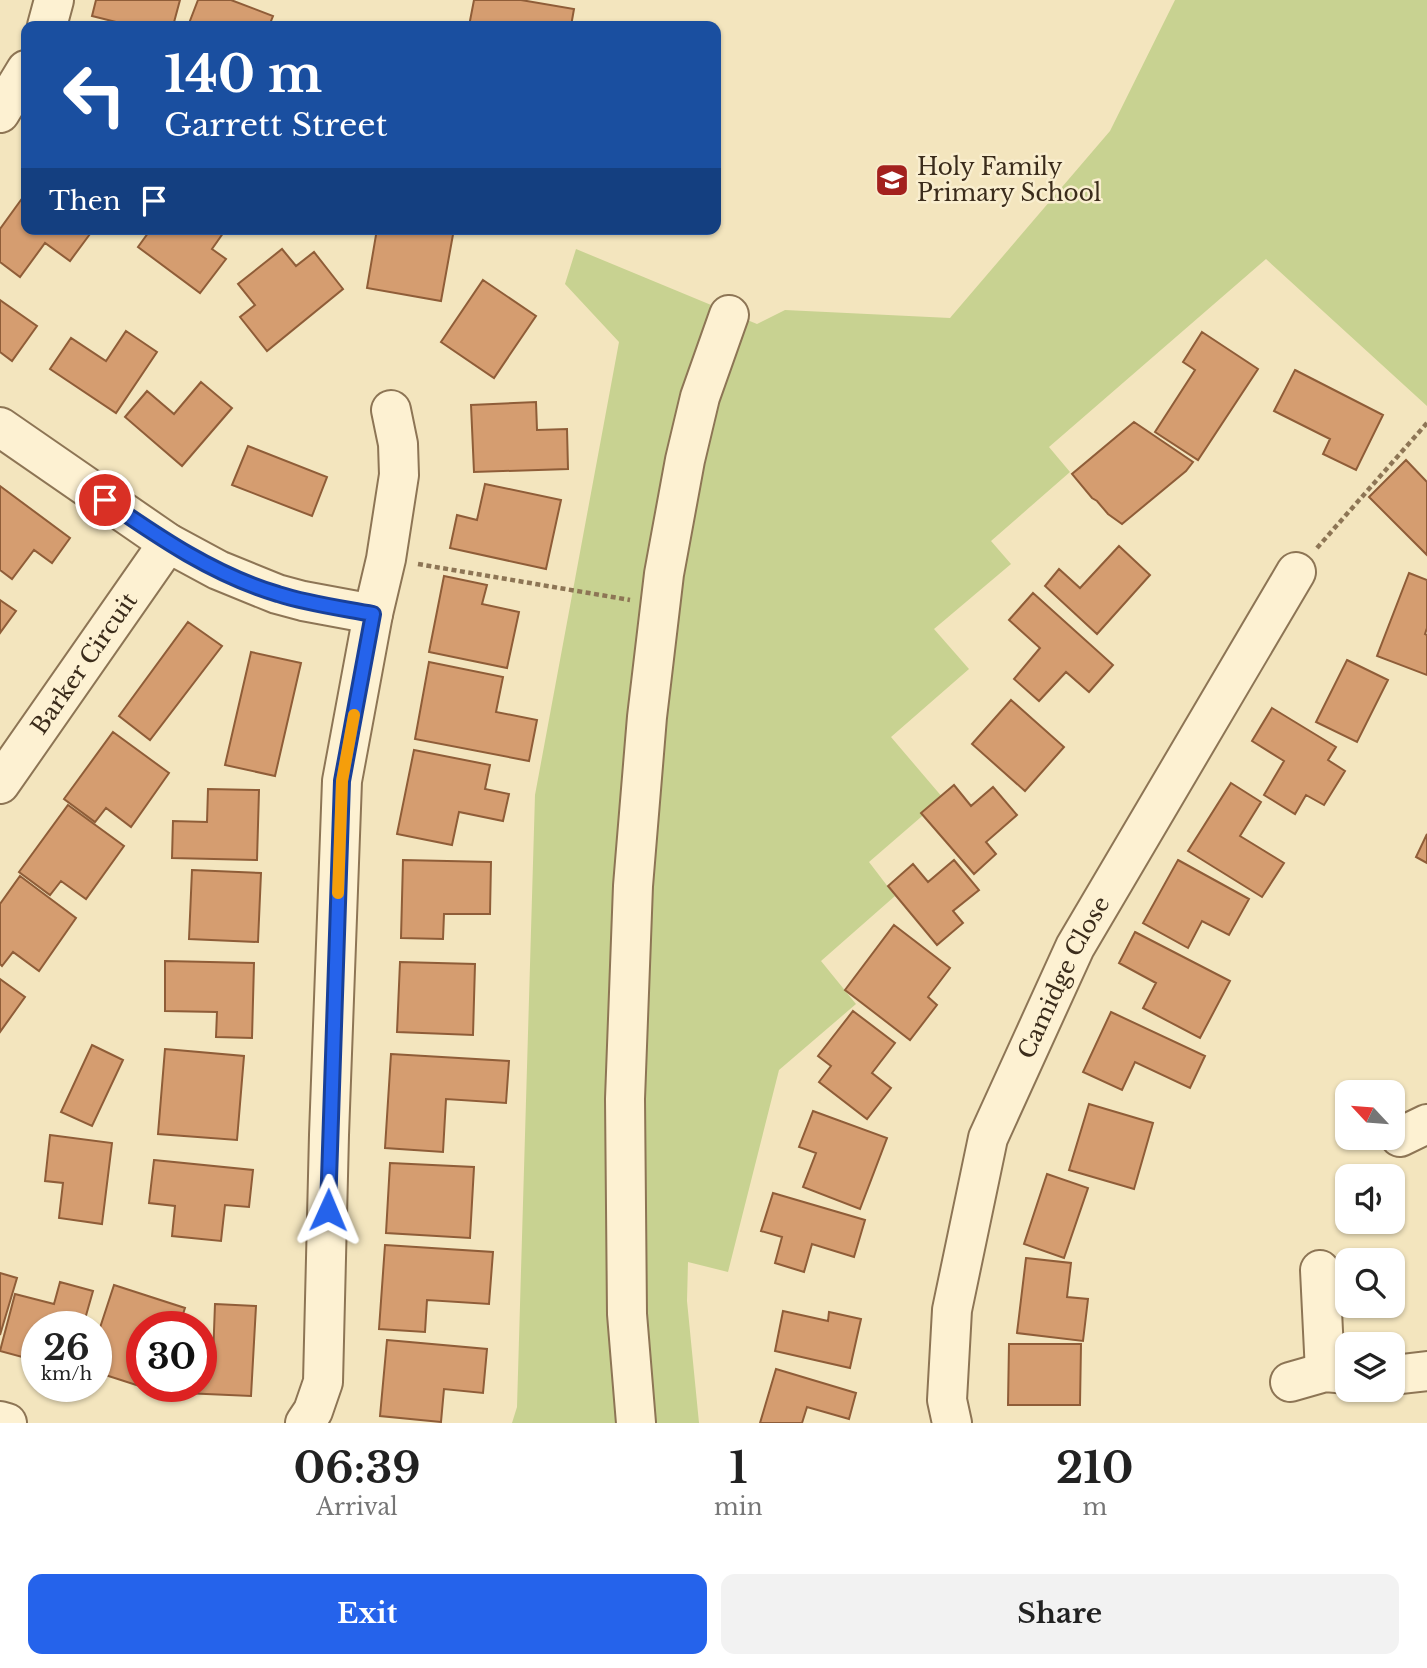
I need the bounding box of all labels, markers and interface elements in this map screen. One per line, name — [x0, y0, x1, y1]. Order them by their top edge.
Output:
text: 140 m — [164, 44, 322, 105]
icon: left — [49, 49, 140, 140]
text: Garrett Street — [164, 105, 388, 145]
place label: Holy Family Primary School — [917, 153, 1101, 207]
school or university icon: Holy Family Primary School — [873, 161, 911, 199]
icon: arrive — [135, 182, 173, 220]
text: Then — [49, 185, 121, 217]
pin — [75, 470, 135, 530]
icon: arrive — [86, 481, 124, 519]
street label: Barker Circuit — [25, 587, 143, 740]
street label: Camidge Close — [1012, 891, 1116, 1063]
north arrow — [1335, 1080, 1405, 1150]
map controls — [1335, 1080, 1405, 1402]
button: sound — [1335, 1164, 1405, 1234]
position arrow — [291, 1173, 365, 1247]
button: search — [1335, 1248, 1405, 1318]
speed limit sign: 30 — [126, 1311, 217, 1402]
text: 26 — [43, 1326, 90, 1369]
button: layers — [1335, 1332, 1405, 1402]
text: km/h — [41, 1363, 92, 1385]
text: 06:39 — [294, 1442, 421, 1494]
text: 1 — [729, 1442, 747, 1494]
text: 210 — [1056, 1442, 1133, 1494]
text: Arrival — [316, 1493, 398, 1521]
text: min — [714, 1493, 762, 1521]
text: m — [1082, 1493, 1107, 1521]
button: Exit — [28, 1574, 707, 1654]
button: Share — [721, 1574, 1399, 1654]

